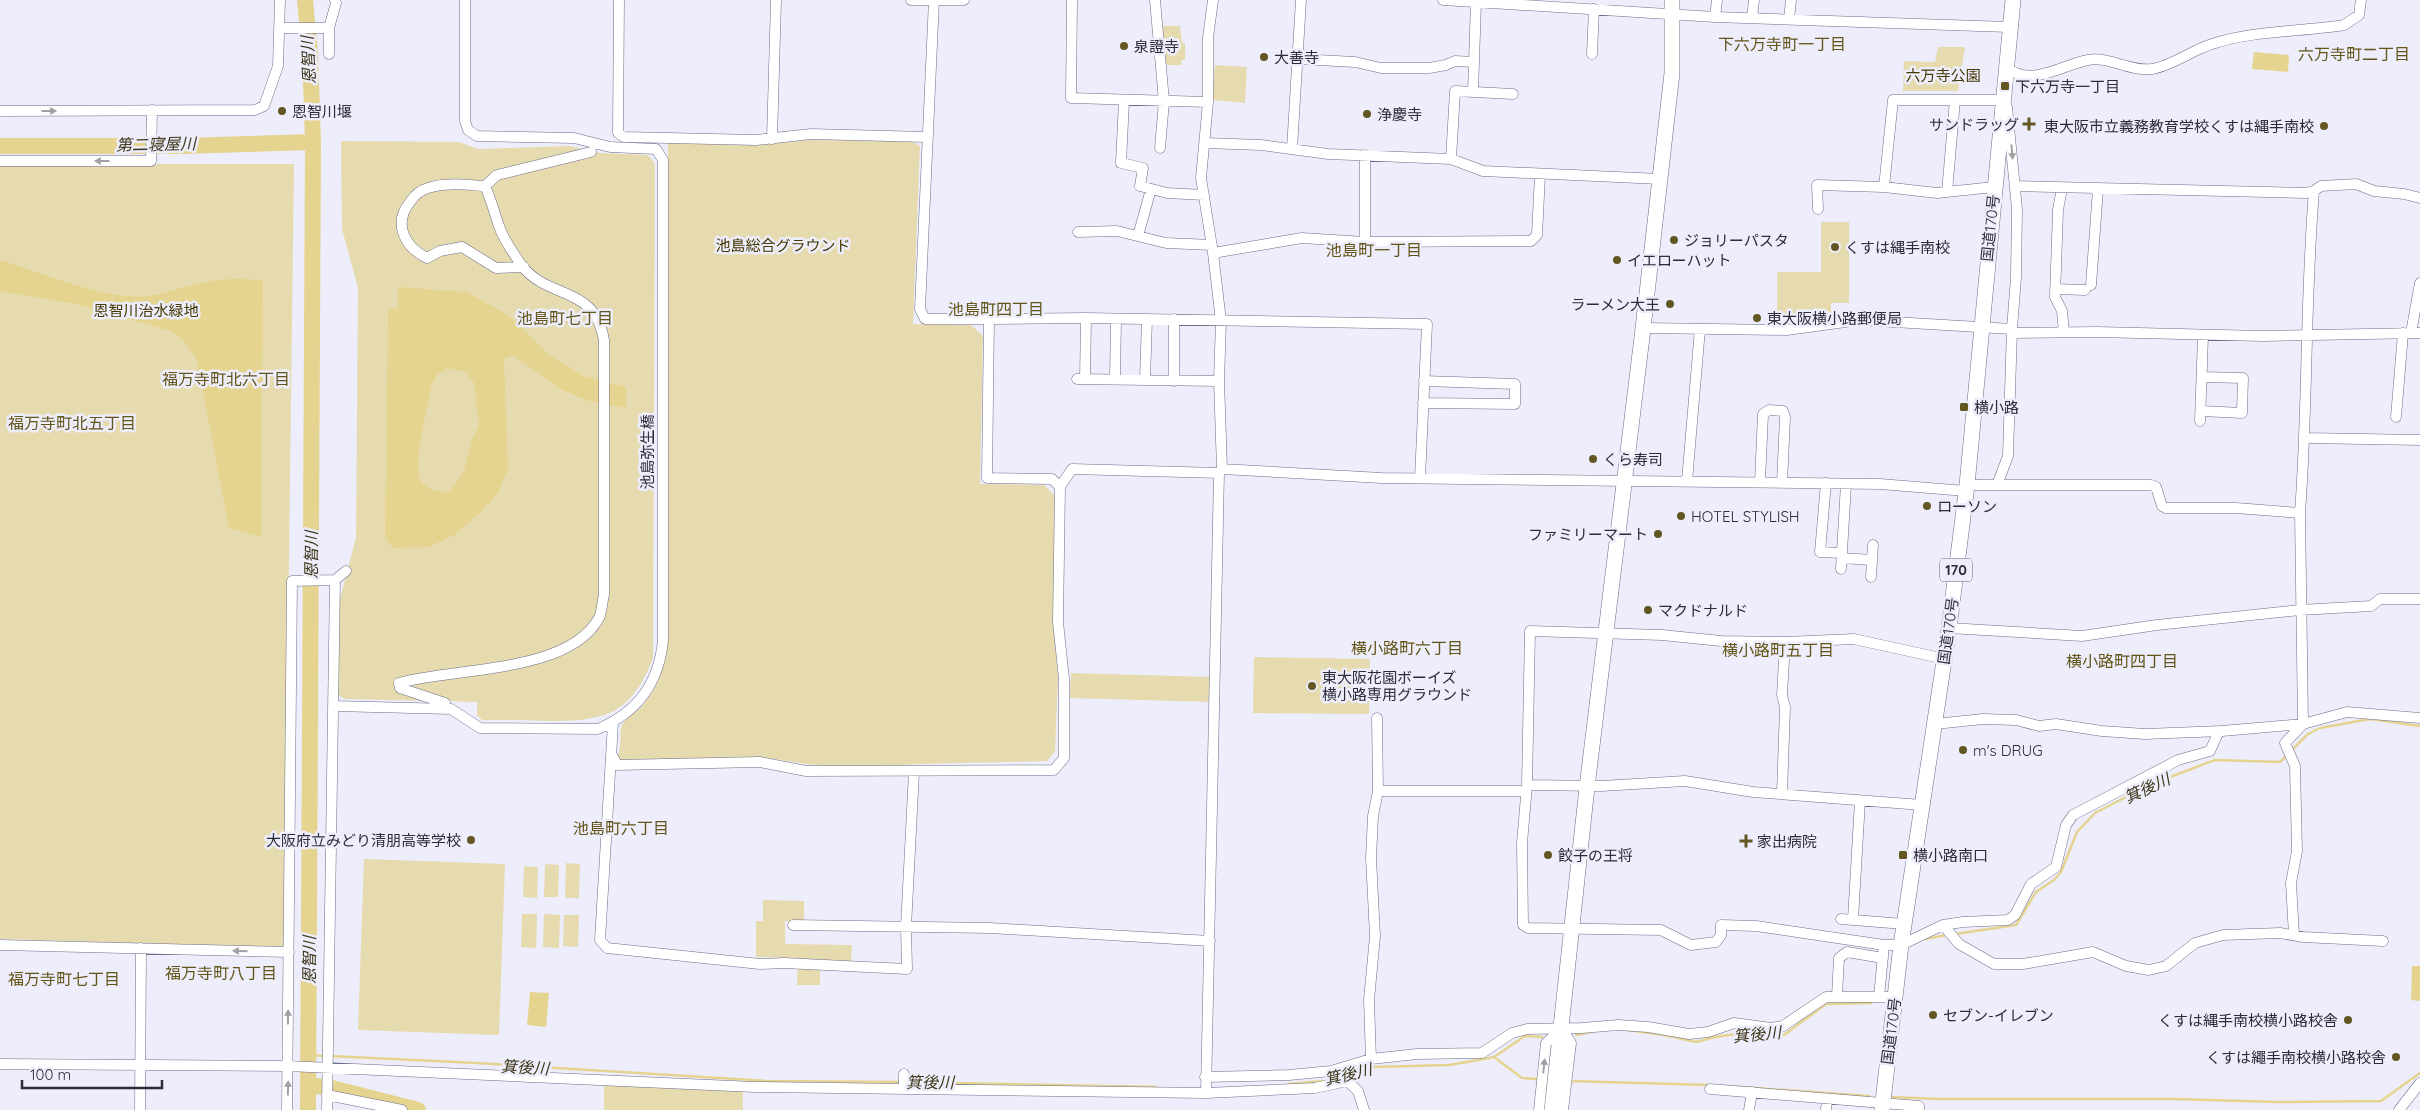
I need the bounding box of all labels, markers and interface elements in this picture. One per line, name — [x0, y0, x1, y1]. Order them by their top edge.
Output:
water label: 恩智川 — [297, 34, 319, 84]
district label: 下六万寺町一丁目 — [1718, 34, 1846, 54]
place label: 泉證寺 — [1134, 37, 1179, 56]
marker: 泉證寺 — [1118, 40, 1130, 52]
district label: 六万寺町二丁目 — [2298, 44, 2410, 64]
place label: 大善寺 — [1274, 48, 1319, 67]
marker: 大善寺 — [1258, 51, 1270, 63]
park label: 六万寺公園 — [1905, 66, 1981, 85]
place label: 下六万寺一丁目 — [2015, 77, 2120, 96]
marker: 下六万寺一丁目 — [1999, 80, 2011, 92]
place label: 恩智川堰 — [292, 102, 352, 121]
marker: 恩智川堰 — [276, 105, 288, 117]
place label: 浄慶寺 — [1377, 105, 1422, 124]
one-way arrow — [41, 107, 57, 115]
marker: 浄慶寺 — [1361, 108, 1373, 120]
place label: サンドラッグ — [1929, 115, 2019, 134]
place label: 東大阪市立義務教育学校くすは縄手南校 — [2044, 117, 2314, 136]
marker: サンドラッグ — [2023, 118, 2035, 130]
marker: 東大阪市立義務教育学校くすは縄手南校 — [2318, 120, 2330, 132]
water label: 第二寝屋川 — [116, 133, 198, 155]
one-way arrow — [2008, 144, 2016, 160]
one-way arrow — [94, 157, 110, 165]
street label: 国道170号 — [1977, 194, 2003, 262]
place label: ジョリーパスタ — [1684, 231, 1789, 250]
marker: ジョリーパスタ — [1668, 234, 1680, 246]
park label: 池島総合グラウンド — [715, 236, 851, 255]
place label: くすは縄手南校 — [1845, 238, 1950, 257]
district label: 池島町一丁目 — [1326, 240, 1422, 260]
marker: くすは縄手南校 — [1829, 241, 1841, 253]
place label: イエローハット — [1627, 251, 1732, 270]
marker: イエローハット — [1611, 254, 1623, 266]
place label: ラーメン大王 — [1571, 295, 1660, 314]
marker: ラーメン大王 — [1664, 298, 1676, 310]
district label: 池島町四丁目 — [948, 299, 1044, 319]
park label: 恩智川治水緑地 — [93, 301, 199, 320]
district label: 池島町七丁目 — [517, 308, 613, 328]
place label: 東大阪横小路郵便局 — [1767, 309, 1902, 328]
marker: 東大阪横小路郵便局 — [1751, 312, 1763, 324]
district label: 福万寺町北六丁目 — [162, 369, 290, 389]
place label: 横小路 — [1974, 398, 2019, 417]
marker: 横小路 — [1958, 401, 1970, 413]
district label: 福万寺町北五丁目 — [8, 413, 136, 433]
street label: 池島弥生橋 — [638, 414, 657, 490]
place label: くら寿司 — [1603, 450, 1663, 469]
marker: くら寿司 — [1587, 453, 1599, 465]
place label: ローソン — [1937, 497, 1997, 516]
marker: ローソン — [1921, 500, 1933, 512]
place label: HOTEL STYLISH — [1691, 507, 1800, 526]
marker: HOTEL STYLISH — [1675, 510, 1687, 522]
place label: ファミリーマート — [1528, 525, 1648, 544]
marker: ファミリーマート — [1652, 528, 1664, 540]
water label: 恩智川 — [301, 529, 321, 579]
road number: 170 — [1940, 558, 1972, 582]
street label: 国道170号 — [1934, 596, 1962, 666]
place label: マクドナルド — [1658, 601, 1748, 620]
marker: マクドナルド — [1642, 604, 1654, 616]
district label: 横小路町六丁目 — [1351, 638, 1463, 658]
district label: 横小路町五丁目 — [1722, 640, 1834, 660]
district label: 横小路町四丁目 — [2066, 651, 2178, 671]
place label: 東大阪花園ボーイズ 横小路専用グラウンド — [1322, 668, 1472, 704]
marker: 東大阪花園ボーイズ 横小路専用グラウンド — [1306, 680, 1318, 692]
place label: m's DRUG — [1973, 741, 2043, 760]
marker: m's DRUG — [1957, 744, 1969, 756]
water label: 箕後川 — [2121, 768, 2175, 807]
district label: 池島町六丁目 — [573, 818, 669, 838]
place label: 大阪府立みどり清朋高等学校 — [266, 831, 461, 850]
place label: 家出病院 — [1757, 832, 1817, 851]
marker: 大阪府立みどり清朋高等学校 — [465, 834, 477, 846]
marker: 家出病院 — [1739, 834, 1753, 848]
place label: 餃子の王将 — [1558, 846, 1633, 865]
place label: 横小路南口 — [1913, 846, 1988, 865]
marker: 餃子の王将 — [1542, 849, 1554, 861]
marker: 横小路南口 — [1897, 849, 1909, 861]
water label: 恩智川 — [299, 934, 319, 984]
one-way arrow — [232, 947, 248, 955]
district label: 福万寺町八丁目 — [165, 963, 277, 983]
district label: 福万寺町七丁目 — [8, 969, 120, 989]
street label: 国道170号 — [1877, 997, 1905, 1065]
place label: セブン-イレブン — [1943, 1006, 2054, 1025]
one-way arrow — [284, 1009, 292, 1025]
marker: セブン-イレブン — [1927, 1009, 1939, 1021]
place label: くすは縄手南校横小路校舎 — [2158, 1011, 2338, 1030]
marker: くすは縄手南校横小路校舎 — [2342, 1014, 2354, 1026]
water label: 箕後川 — [1732, 1022, 1784, 1046]
place label: くすは繩手南校横小路校舎 — [2206, 1048, 2386, 1067]
marker: くすは繩手南校横小路校舎 — [2390, 1051, 2402, 1063]
water label: 箕後川 — [501, 1056, 551, 1078]
scale bar — [22, 1058, 162, 1090]
water label: 箕後川 — [1322, 1058, 1376, 1089]
one-way arrow — [1540, 1058, 1548, 1074]
text: 100 m — [30, 1065, 71, 1084]
water label: 箕後川 — [906, 1072, 956, 1092]
one-way arrow — [284, 1080, 292, 1096]

